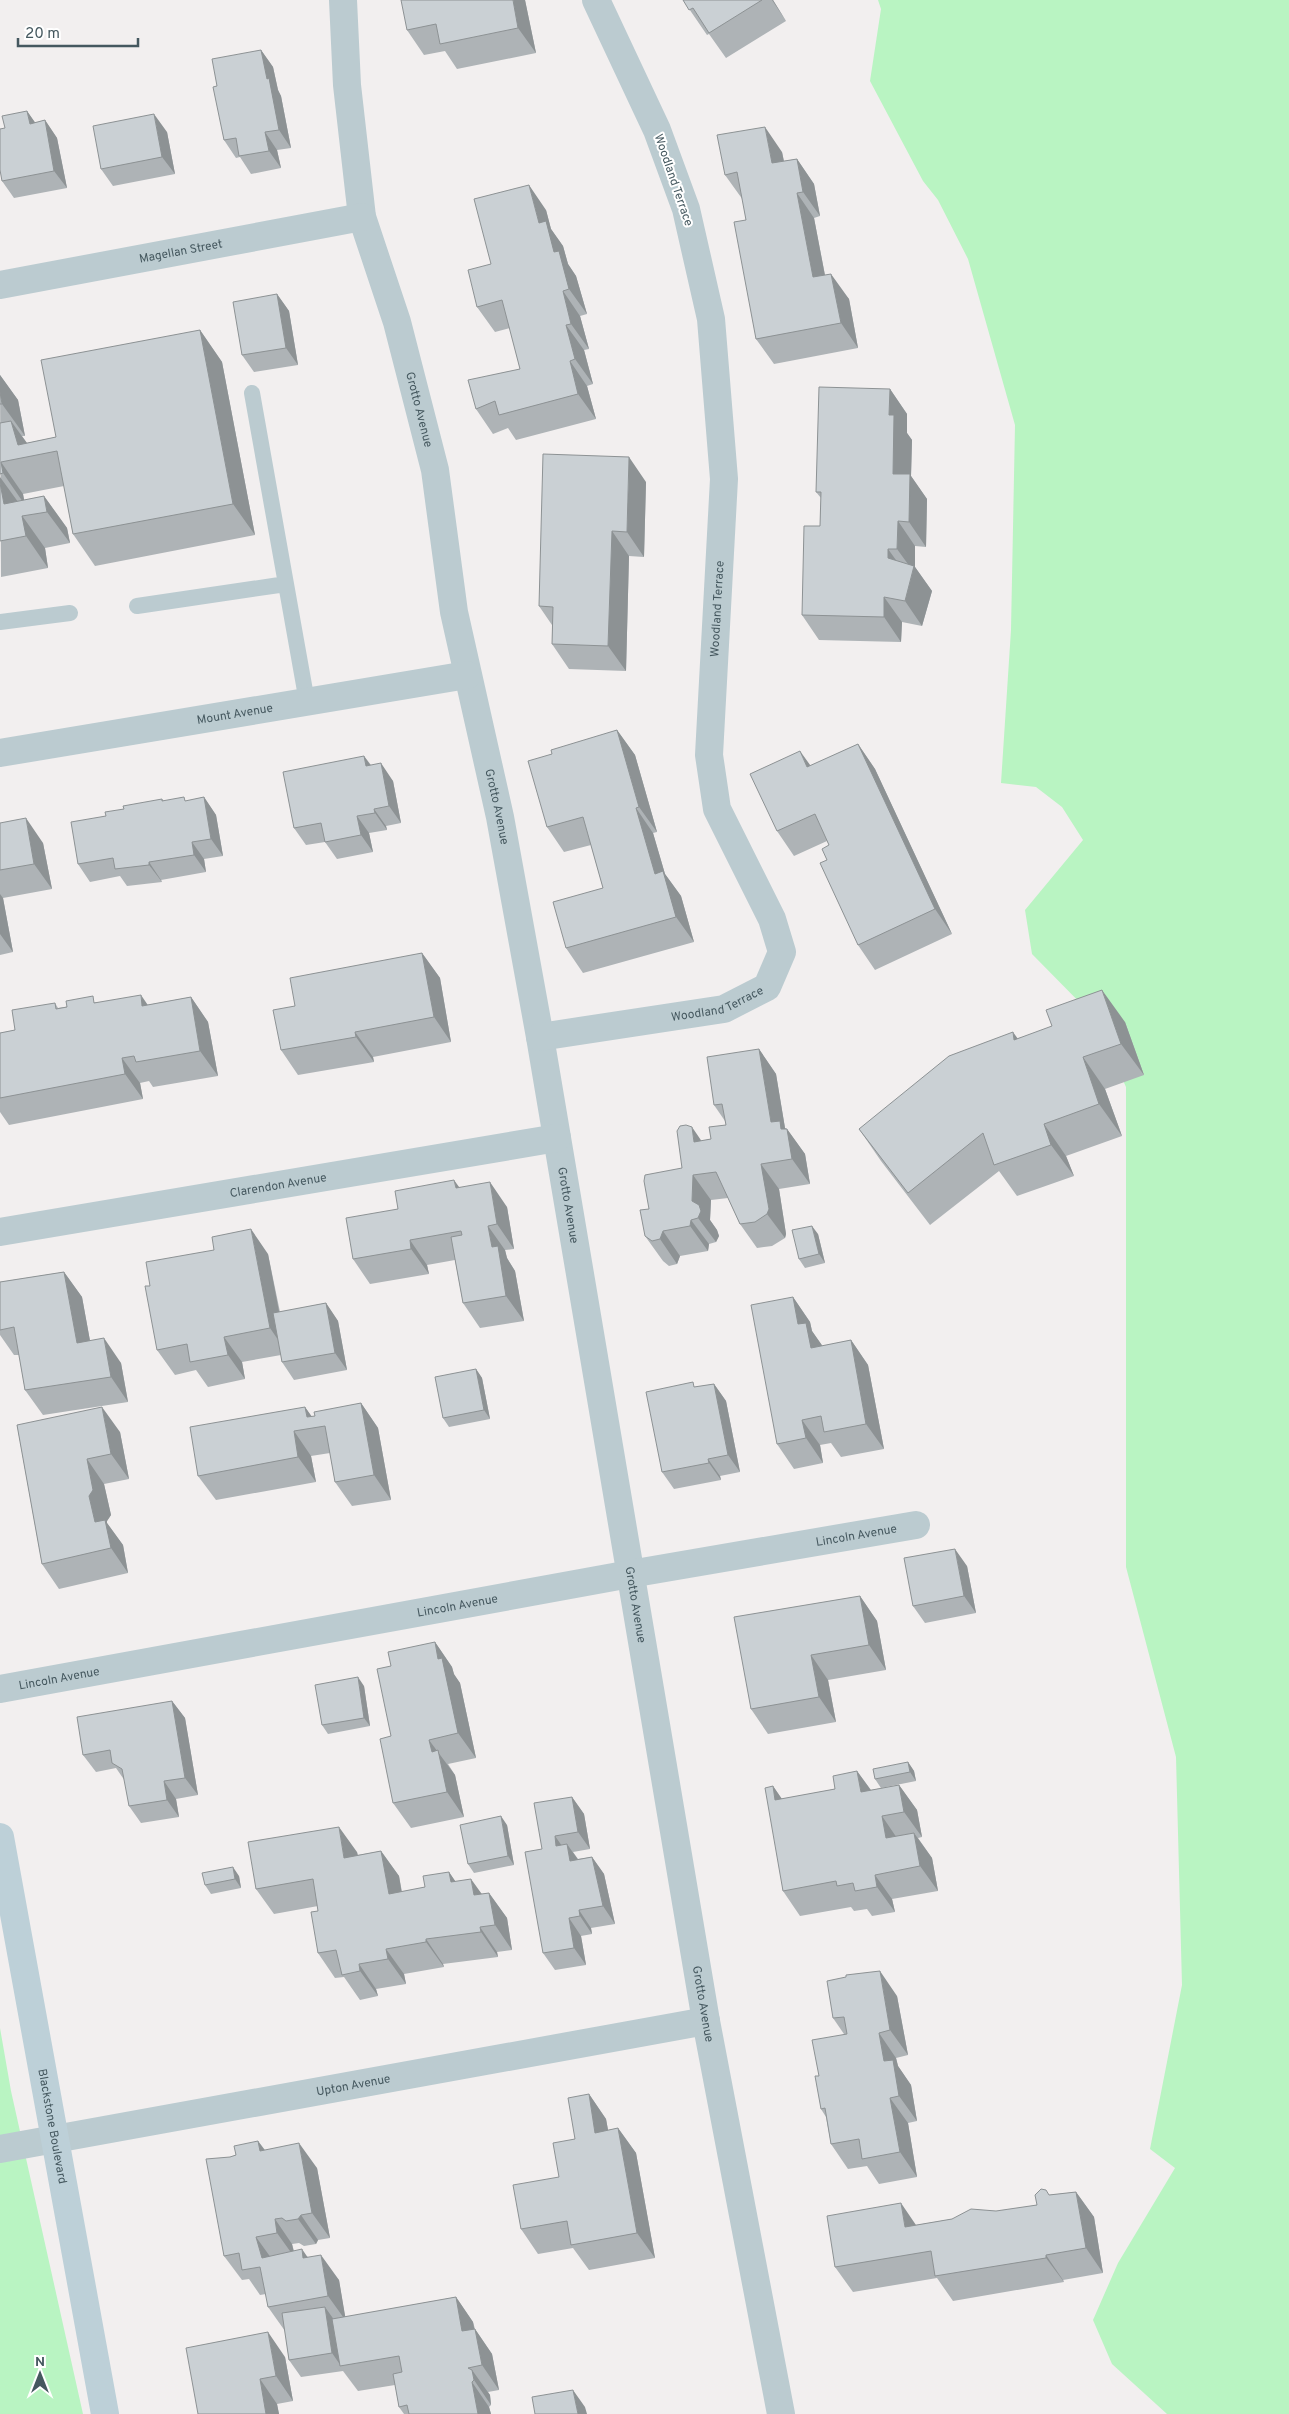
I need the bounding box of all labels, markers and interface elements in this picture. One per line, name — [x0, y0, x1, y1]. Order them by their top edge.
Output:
scale bar — [18, 15, 138, 47]
text: 20 m — [25, 25, 60, 44]
street label: Woodland Terrace — [650, 132, 696, 229]
street label: Magellan Street — [138, 236, 224, 268]
street label: Grotto Avenue — [401, 370, 436, 449]
street label: Woodland Terrace — [707, 560, 729, 658]
street label: Mount Avenue — [196, 701, 274, 729]
street label: Grotto Avenue — [480, 767, 512, 846]
street label: Woodland Terrace — [670, 983, 767, 1026]
street label: Grotto Avenue — [553, 1166, 582, 1245]
street label: Clarendon Avenue — [229, 1170, 328, 1202]
street label: Lincoln Avenue — [815, 1521, 898, 1551]
street label: Grotto Avenue — [620, 1565, 649, 1644]
street label: Lincoln Avenue — [416, 1591, 499, 1622]
street label: Lincoln Avenue — [17, 1664, 101, 1694]
street label: Grotto Avenue — [688, 1965, 717, 2044]
street label: Blackstone Boulevard — [33, 2068, 70, 2185]
street label: Upton Avenue — [315, 2071, 392, 2101]
north arrow — [15, 2349, 65, 2399]
text: N — [35, 2354, 45, 2371]

